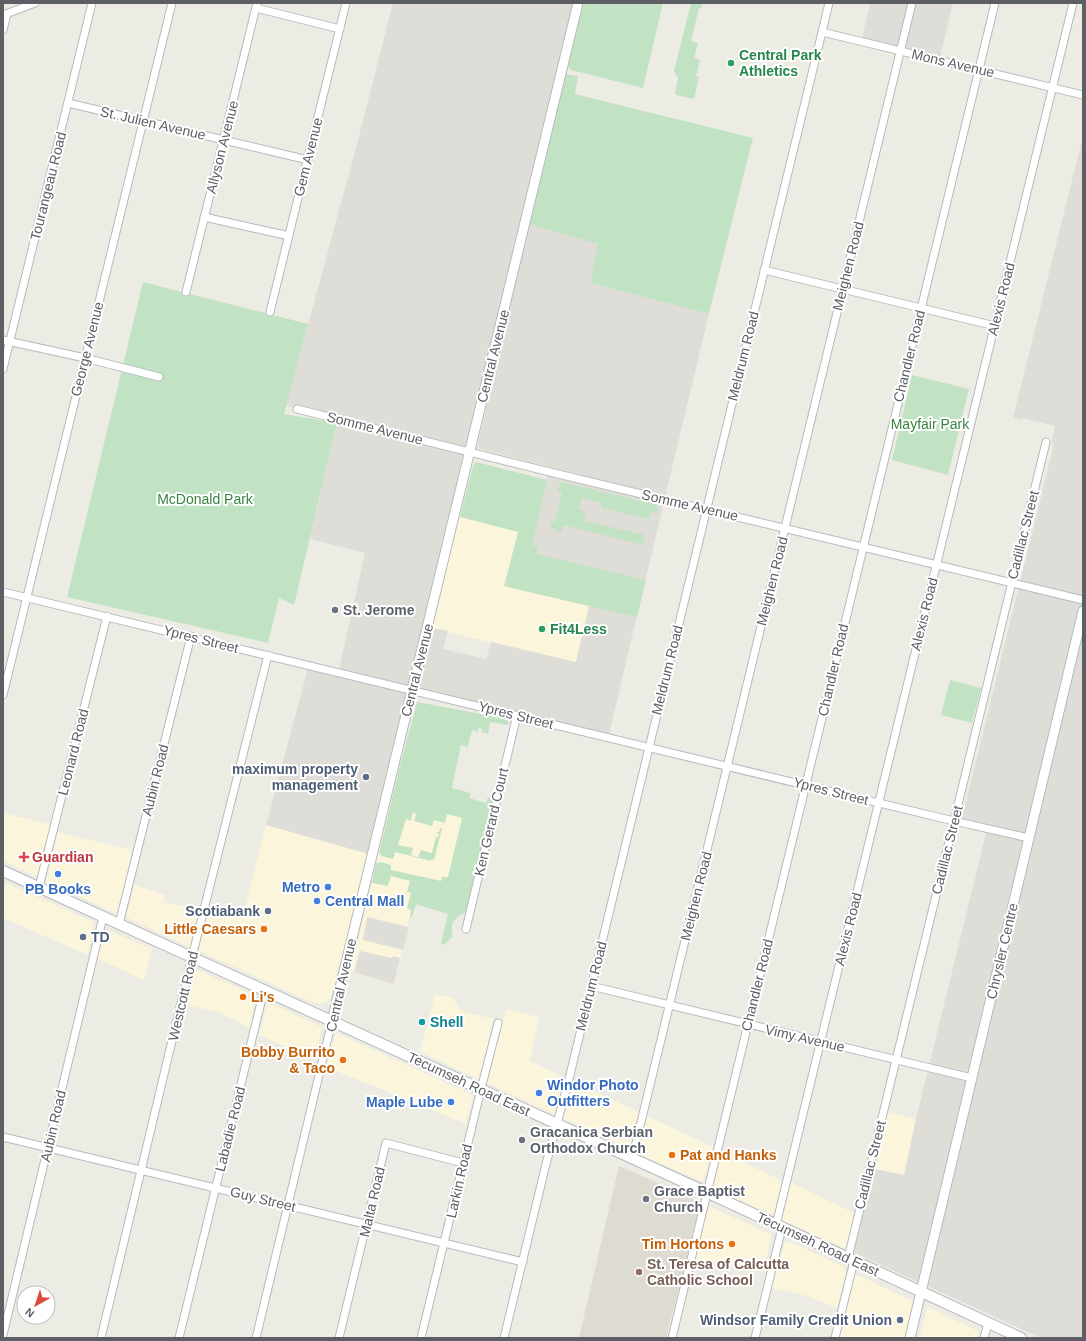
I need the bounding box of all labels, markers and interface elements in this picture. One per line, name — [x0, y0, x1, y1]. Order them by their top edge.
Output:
street label: Mons Avenue — [910, 46, 996, 80]
place label: Central Park Athletics — [739, 47, 822, 79]
marker: Central Park Athletics — [726, 58, 736, 68]
street label: Allyson Avenue — [203, 99, 241, 195]
street label: St. Julien Avenue — [99, 103, 208, 143]
street label: Gem Avenue — [290, 116, 326, 198]
street label: Tourangeau Road — [27, 130, 69, 242]
street label: Meighen Road — [829, 220, 867, 312]
street label: Alexis Road — [984, 261, 1018, 337]
street label: George Avenue — [67, 300, 107, 398]
street label: Central Avenue — [474, 308, 512, 404]
street label: Chandler Road — [890, 308, 928, 404]
street label: Meldrum Road — [724, 310, 762, 402]
street label: Somme Avenue — [325, 408, 425, 448]
park label: Mayfair Park — [891, 416, 970, 432]
street label: Somme Avenue — [640, 486, 740, 524]
street label: Cadillac Street — [1004, 489, 1042, 581]
park label: McDonald Park — [157, 491, 254, 507]
street label: Meighen Road — [753, 535, 791, 627]
street label: Alexis Road — [907, 576, 941, 652]
place label: St. Jerome — [343, 602, 415, 618]
marker: St. Jerome — [330, 605, 340, 615]
place label: Fit4Less — [550, 621, 607, 637]
street label: Ypres Street — [162, 622, 240, 656]
street label: Central Avenue — [398, 622, 436, 718]
street label: Chandler Road — [815, 622, 851, 718]
marker: Fit4Less — [537, 624, 547, 634]
street label: Meldrum Road — [648, 624, 686, 716]
street label: Ypres Street — [477, 698, 555, 732]
street label: Leonard Road — [55, 707, 91, 797]
street label: Aubin Road — [138, 743, 172, 817]
place label: maximum property management — [232, 761, 358, 793]
street label: Ken Gerard Court — [471, 766, 511, 878]
marker: maximum property management — [361, 772, 371, 782]
street label: Ypres Street — [792, 774, 870, 808]
street label: Cadillac Street — [928, 804, 966, 896]
place label: Guardian — [32, 849, 93, 865]
street label: Meighen Road — [677, 850, 715, 942]
marker: Guardian — [19, 852, 29, 862]
marker: PB Books — [53, 869, 63, 879]
place label: Metro — [282, 879, 320, 895]
place label: PB Books — [25, 881, 91, 897]
marker: Metro — [323, 882, 333, 892]
street label: Alexis Road — [831, 891, 865, 967]
place label: Central Mall — [325, 893, 404, 909]
marker: Central Mall — [312, 896, 322, 906]
street label: Chrysler Centre — [983, 901, 1021, 1001]
place label: Scotiabank — [185, 903, 260, 919]
marker: Scotiabank — [263, 906, 273, 916]
place label: Little Caesars — [164, 921, 256, 937]
marker: Little Caesars — [259, 924, 269, 934]
place label: TD — [91, 929, 110, 945]
marker: TD — [78, 932, 88, 942]
street label: Central Avenue — [322, 936, 360, 1033]
street label: Chandler Road — [738, 937, 776, 1033]
street label: Meldrum Road — [572, 940, 610, 1032]
street label: Westcott Road — [165, 950, 201, 1042]
place label: Li's — [251, 989, 275, 1005]
marker: Li's — [238, 992, 248, 1002]
place label: Shell — [430, 1014, 463, 1030]
marker: Shell — [417, 1017, 427, 1027]
street label: Vimy Avenue — [764, 1021, 847, 1055]
place label: Bobby Burrito & Taco — [241, 1044, 335, 1076]
street label: Tecumseh Road East — [405, 1049, 533, 1119]
marker: Bobby Burrito & Taco — [338, 1055, 348, 1065]
place label: Windor Photo Outfitters — [547, 1077, 639, 1109]
street label: Labadie Road — [212, 1085, 248, 1173]
marker: Windor Photo Outfitters — [534, 1088, 544, 1098]
street label: Aubin Road — [37, 1089, 69, 1163]
place label: Maple Lube — [366, 1094, 443, 1110]
marker: Maple Lube — [446, 1097, 456, 1107]
street label: Cadillac Street — [851, 1119, 889, 1211]
place label: Gracanica Serbian Orthodox Church — [530, 1124, 653, 1156]
marker: Gracanica Serbian Orthodox Church — [517, 1135, 527, 1145]
street label: Larkin Road — [443, 1142, 475, 1220]
place label: Pat and Hanks — [680, 1147, 777, 1163]
marker: Pat and Hanks — [667, 1150, 677, 1160]
street label: Malta Road — [356, 1165, 388, 1239]
street label: Guy Street — [229, 1183, 298, 1215]
place label: Grace Baptist Church — [654, 1183, 745, 1215]
marker: Grace Baptist Church — [641, 1194, 651, 1204]
street label: Tecumseh Road East — [754, 1209, 882, 1279]
place label: Tim Hortons — [642, 1236, 724, 1252]
marker: Tim Hortons — [727, 1239, 737, 1249]
place label: St. Teresa of Calcutta Catholic School — [647, 1256, 789, 1288]
marker: St. Teresa of Calcutta Catholic School — [634, 1267, 644, 1277]
north arrow — [16, 1285, 56, 1325]
text: N — [23, 1306, 37, 1320]
place label: Windsor Family Credit Union — [700, 1312, 892, 1328]
marker: Windsor Family Credit Union — [895, 1315, 905, 1325]

